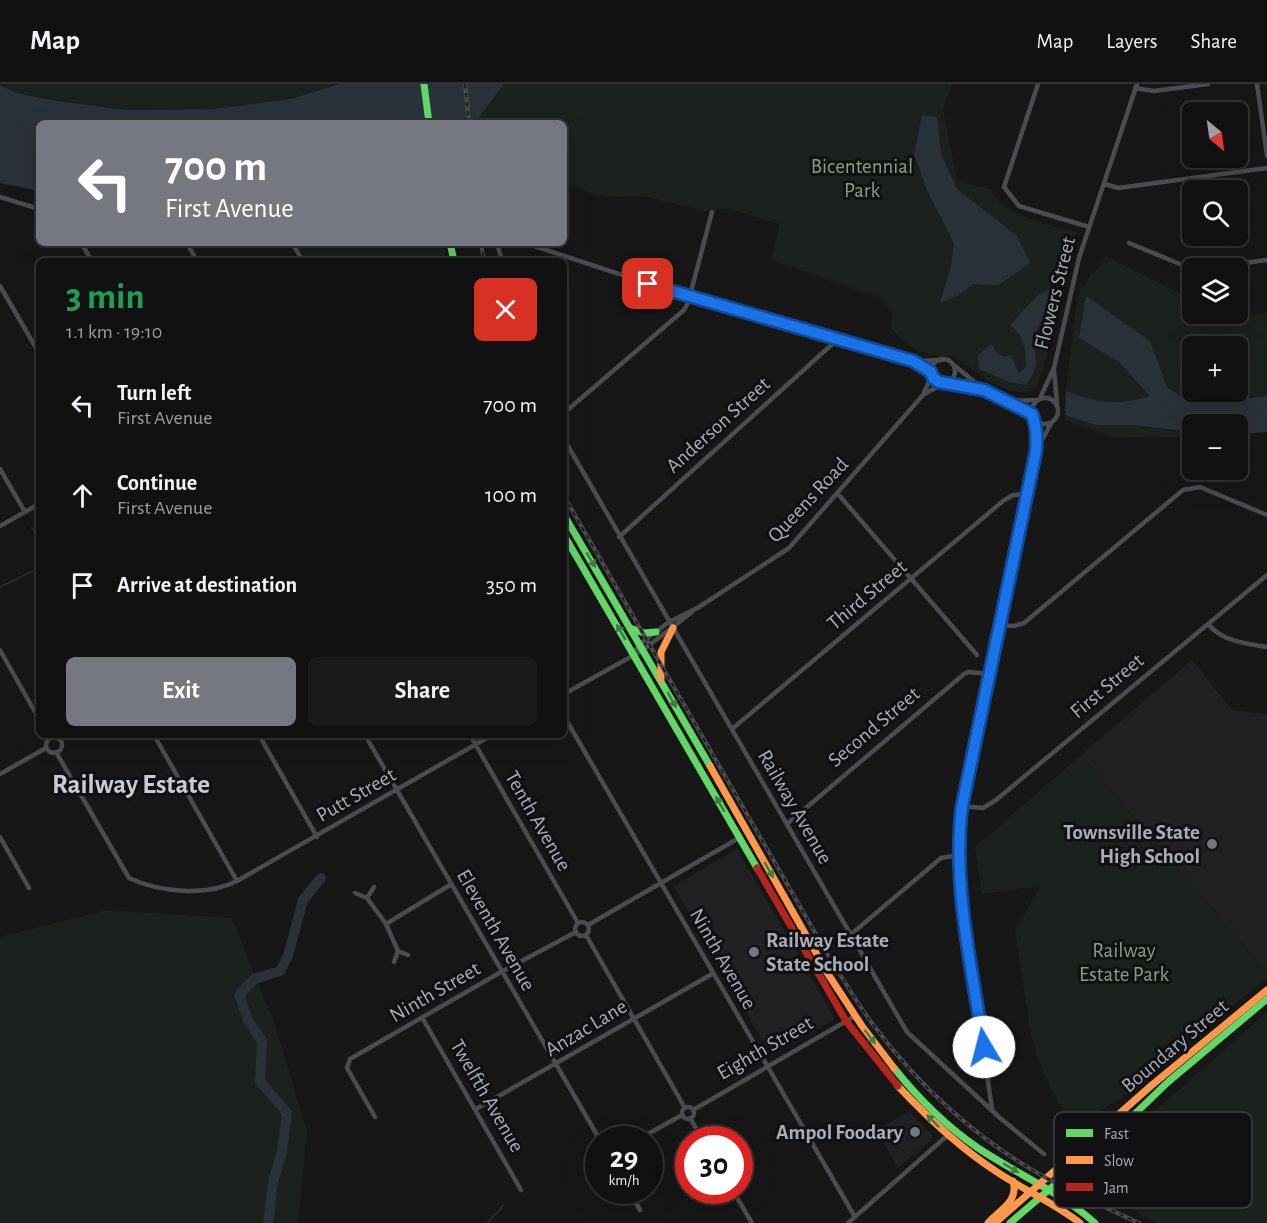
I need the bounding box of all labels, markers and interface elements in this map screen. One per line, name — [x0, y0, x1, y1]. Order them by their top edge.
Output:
text: Map — [30, 27, 80, 55]
text: Map — [1037, 31, 1073, 52]
text: Layers — [1106, 31, 1157, 52]
text: Share — [1190, 31, 1237, 52]
north arrow — [1182, 102, 1248, 168]
map controls — [1182, 102, 1248, 480]
icon: left — [66, 144, 144, 222]
text: 700 m — [165, 146, 267, 188]
park label: Bicentennial Park — [811, 156, 913, 201]
button: search — [1182, 180, 1248, 246]
text: First Avenue — [165, 195, 294, 222]
street label: Flowers Street — [1031, 234, 1079, 351]
pin — [622, 258, 673, 309]
button: layers — [1182, 258, 1248, 324]
icon: arrive — [631, 267, 664, 300]
button: close — [474, 278, 537, 341]
text: 3 min — [66, 279, 144, 315]
text: 1.1 km · 19:10 — [66, 322, 162, 342]
button: + — [1182, 336, 1248, 402]
street label: Anderson Street — [662, 373, 774, 477]
text: Turn left — [117, 382, 191, 404]
icon: left — [66, 389, 99, 422]
text: 700 m — [483, 394, 537, 416]
text: First Avenue — [117, 408, 212, 428]
button: − — [1182, 414, 1248, 480]
street label: Queens Road — [764, 454, 852, 546]
text: Continue — [117, 472, 197, 494]
icon: ahead — [66, 479, 99, 512]
text: 100 m — [485, 484, 537, 506]
text: First Avenue — [117, 498, 212, 518]
one-way arrow — [586, 552, 596, 569]
street label: Third Street — [823, 556, 911, 634]
icon: arrive — [66, 569, 99, 602]
text: Arrive at destination — [117, 574, 297, 596]
text: 350 m — [486, 574, 537, 596]
one-way arrow — [616, 623, 626, 640]
street label: First Street — [1066, 649, 1148, 722]
button: Exit — [66, 657, 296, 726]
button: Share — [308, 657, 537, 726]
street label: Second Street — [824, 683, 924, 771]
one-way arrow — [667, 692, 677, 709]
street label: Railway Avenue — [754, 746, 836, 868]
street label: Putt Street — [313, 764, 399, 826]
street label: Tenth Avenue — [501, 767, 575, 875]
district label: Railway Estate — [52, 771, 210, 799]
one-way arrow — [715, 795, 725, 812]
place label: Townsville State High School — [1063, 822, 1200, 867]
marker: Townsville State High School — [1205, 837, 1219, 851]
one-way arrow — [764, 862, 774, 879]
street label: Eleventh Avenue — [453, 866, 539, 994]
street label: Ninth Avenue — [686, 905, 760, 1013]
place label: Railway Estate State School — [766, 930, 889, 975]
park label: Railway Estate Park — [1079, 940, 1169, 985]
marker: Railway Estate State School — [747, 945, 761, 959]
street label: Ninth Street — [386, 958, 484, 1026]
street label: Anzac Lane — [541, 995, 631, 1061]
street label: Boundary Street — [1118, 995, 1233, 1096]
street label: Eighth Street — [713, 1012, 817, 1084]
position arrow — [952, 1015, 1016, 1079]
one-way arrow — [863, 1029, 875, 1044]
street label: Twelfth Avenue — [446, 1036, 528, 1156]
legend — [1054, 1112, 1252, 1208]
one-way arrow — [927, 1115, 941, 1129]
place label: Ampol Foodary — [776, 1122, 904, 1143]
marker: Ampol Foodary — [908, 1125, 922, 1139]
speed limit sign: 30 — [675, 1126, 753, 1204]
text: Fast — [1104, 1126, 1129, 1142]
text: 29 — [610, 1143, 638, 1173]
text: Slow — [1104, 1153, 1134, 1169]
one-way arrow — [1003, 1163, 1019, 1174]
text: km/h — [609, 1173, 639, 1188]
text: Jam — [1104, 1180, 1129, 1196]

